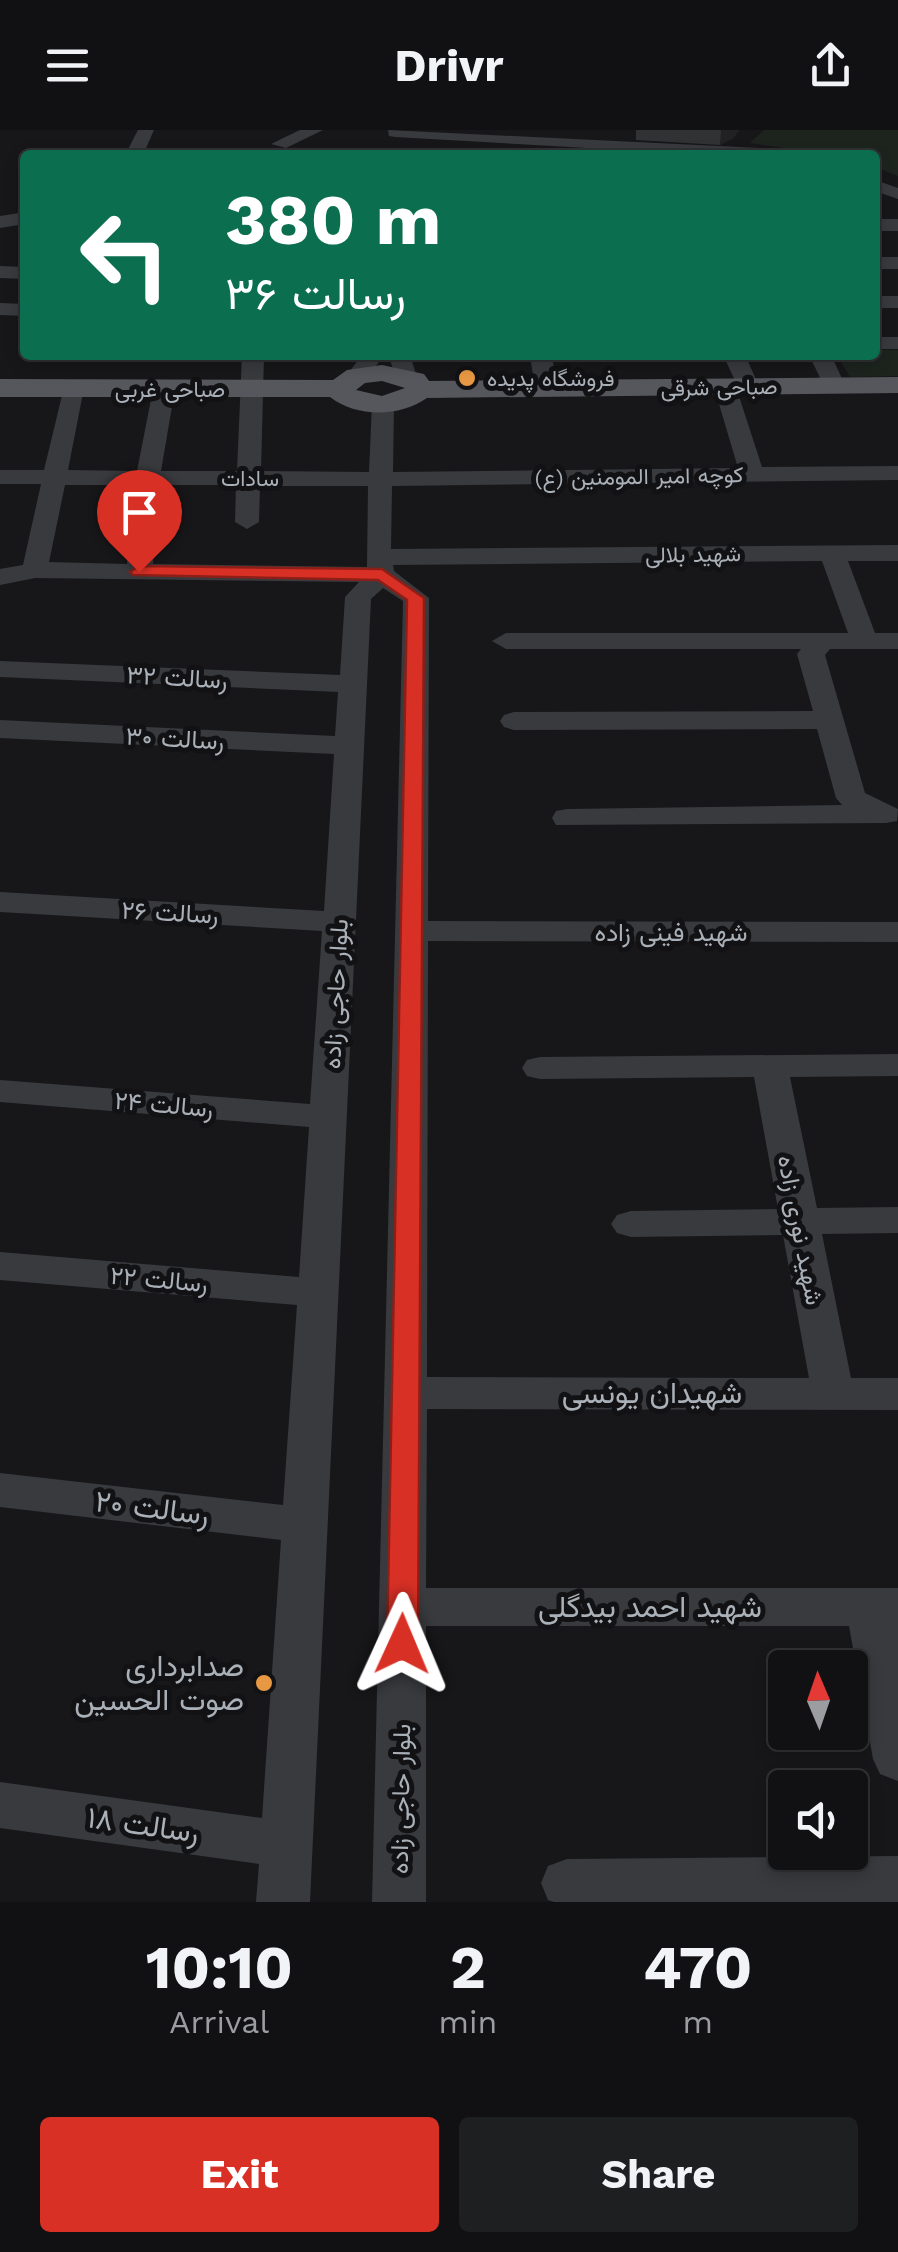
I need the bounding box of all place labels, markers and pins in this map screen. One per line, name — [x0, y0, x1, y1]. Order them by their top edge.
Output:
place label: فروشگاه پدیده — [487, 366, 614, 393]
marker: فروشگاه پدیده — [456, 367, 478, 389]
pin — [97, 470, 182, 573]
place label: صدابرداری صوت الحسین — [74, 1648, 244, 1718]
marker: صدابرداری صوت الحسین — [253, 1672, 275, 1694]

